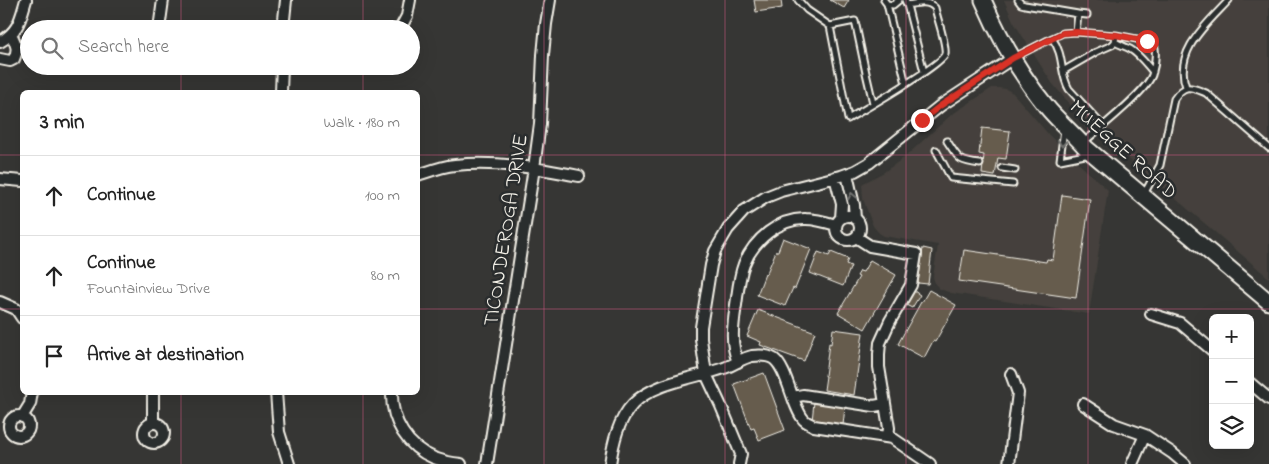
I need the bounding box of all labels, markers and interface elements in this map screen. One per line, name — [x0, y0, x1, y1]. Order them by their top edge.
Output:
search box — [20, 20, 420, 75]
route start — [1136, 30, 1159, 53]
icon: search — [38, 34, 66, 62]
text: Search here — [78, 34, 169, 61]
street label: MUEGGE ROAD — [1062, 94, 1183, 207]
text: 3 min — [40, 108, 84, 138]
route end — [911, 109, 934, 132]
text: Walk · 180 m — [323, 111, 400, 135]
street label: TICONDEROGA DRIVE — [477, 132, 537, 329]
one-way arrow — [1057, 139, 1068, 147]
icon: ahead — [40, 182, 68, 210]
text: Continue — [87, 182, 155, 209]
text: 100 m — [365, 184, 400, 208]
one-way arrow — [847, 192, 858, 200]
text: Continue — [87, 250, 155, 277]
icon: ahead — [40, 262, 68, 290]
text: 80 m — [371, 264, 400, 288]
text: Fountainview Drive — [87, 277, 210, 301]
map controls — [1209, 314, 1254, 449]
button: + — [1209, 314, 1254, 359]
icon: arrive — [40, 342, 68, 370]
text: Arrive at destination — [87, 342, 244, 369]
button: − — [1209, 359, 1254, 404]
button: layers — [1209, 404, 1254, 449]

